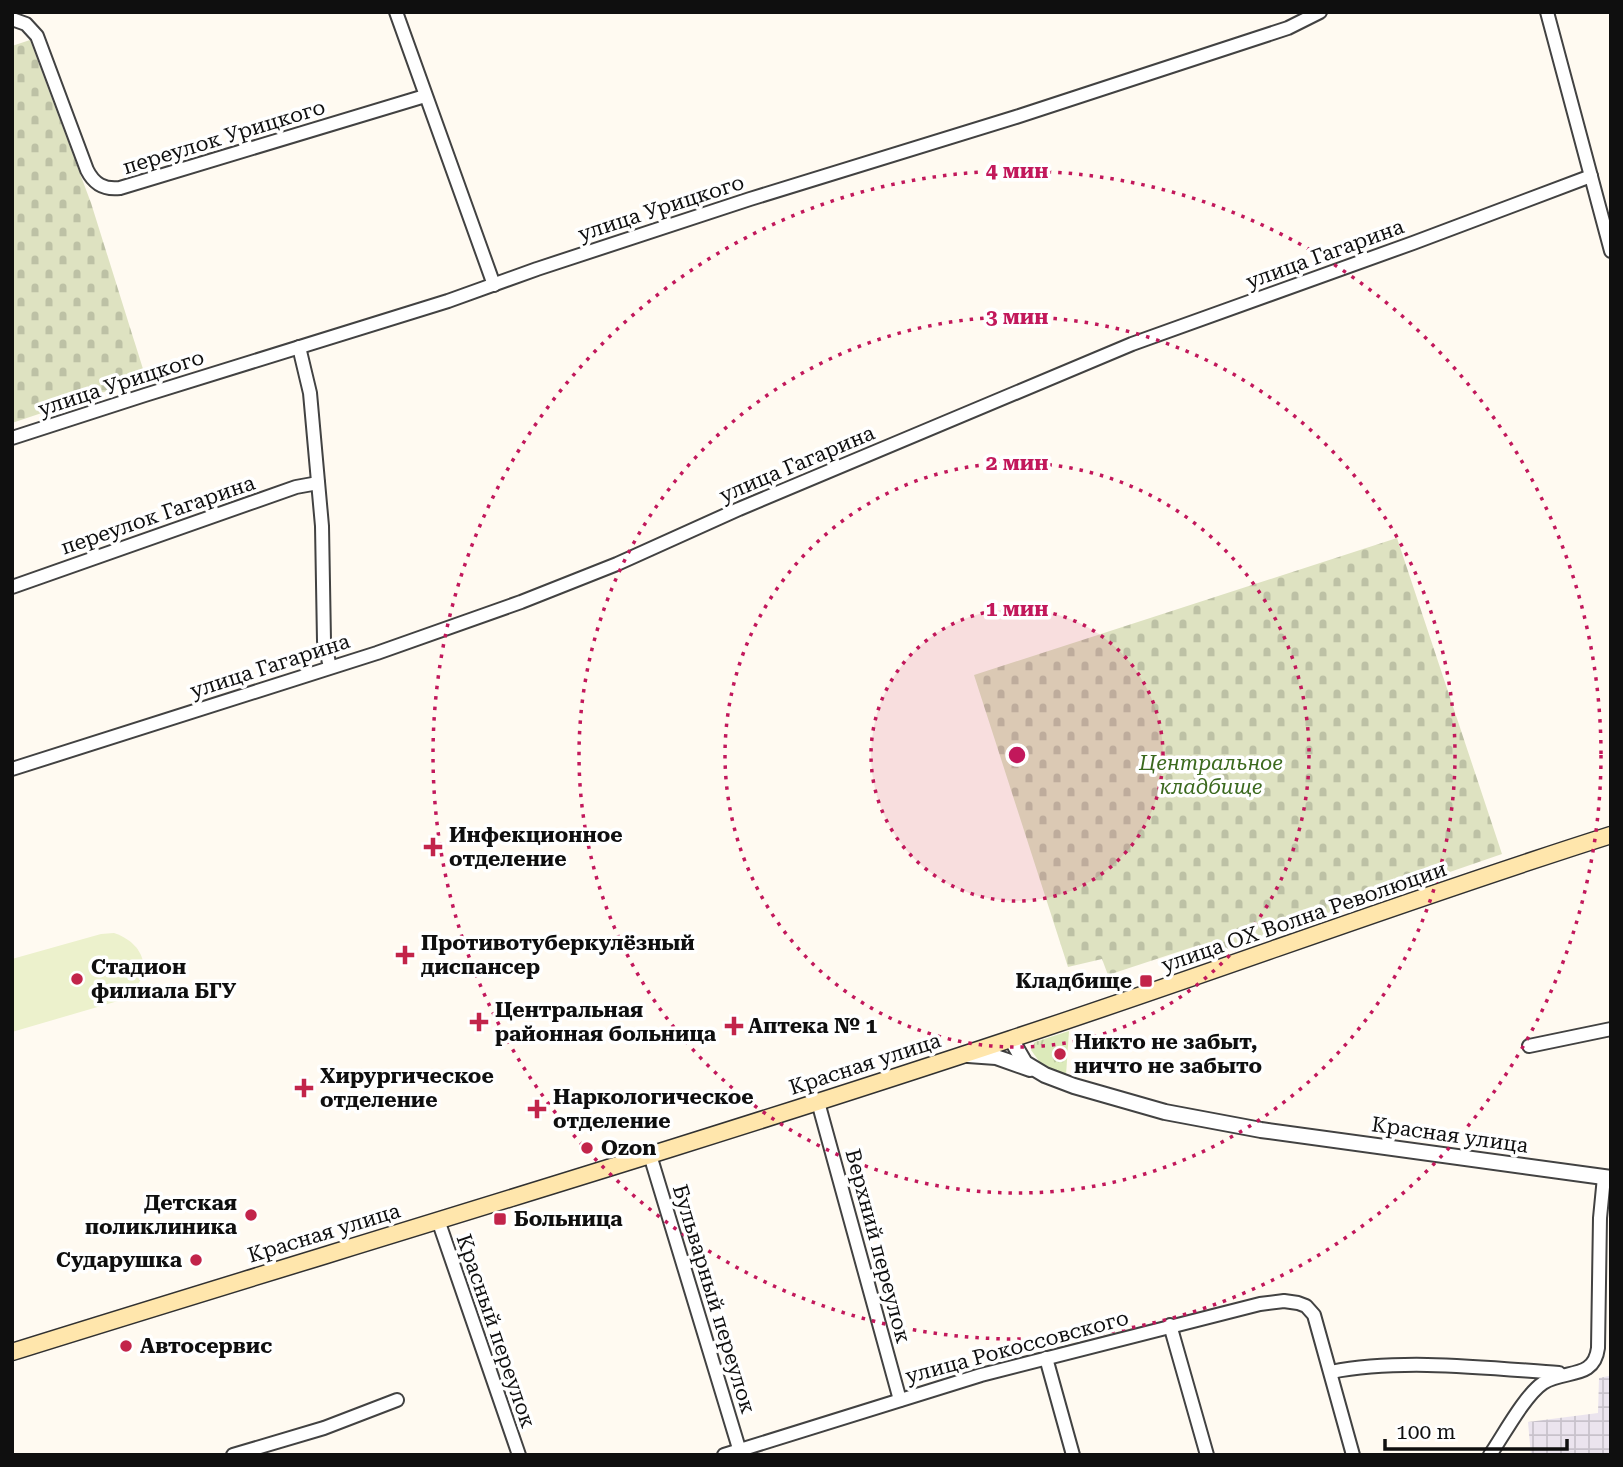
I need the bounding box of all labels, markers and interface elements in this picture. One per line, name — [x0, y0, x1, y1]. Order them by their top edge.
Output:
street label: переулок Урицкого — [120, 95, 328, 179]
text: 4 мин — [986, 159, 1048, 183]
street label: улица Урицкого — [575, 170, 747, 246]
street label: улица Гагарина — [1243, 214, 1408, 294]
text: 3 мин — [986, 305, 1048, 329]
street label: улица Урицкого — [35, 345, 207, 421]
street label: улица Гагарина — [716, 420, 879, 508]
text: 2 мин — [986, 451, 1048, 475]
street label: переулок Гагарина — [58, 470, 259, 559]
text: 1 мин — [986, 597, 1048, 621]
street label: улица Гагарина — [187, 629, 353, 703]
centre of rings — [1005, 743, 1029, 767]
park label: Центральное кладбище — [1138, 751, 1283, 799]
place label: Инфекционное отделение — [449, 823, 623, 871]
marker: Инфекционное отделение — [423, 837, 443, 857]
street label: улица ОХ Волна Революции — [1158, 857, 1450, 977]
place label: Противотуберкулёзный диспансер — [421, 931, 695, 979]
marker: Противотуберкулёзный диспансер — [395, 945, 415, 965]
place label: Стадион филиала БГУ — [91, 955, 237, 1003]
place label: Кладбище — [1015, 969, 1132, 993]
marker: Стадион филиала БГУ — [69, 971, 85, 987]
marker: Кладбище — [1138, 973, 1154, 989]
place label: Центральная районная больница — [495, 998, 717, 1046]
marker: Центральная районная больница — [469, 1012, 489, 1032]
place label: Аптека № 1 — [748, 1014, 878, 1038]
marker: Аптека № 1 — [726, 1018, 742, 1034]
street label: Красная улица — [786, 1028, 944, 1100]
place label: Никто не забыт, ничто не забыто — [1074, 1030, 1262, 1078]
marker: Никто не забыт, ничто не забыто — [1052, 1046, 1068, 1062]
place label: Хирургическое отделение — [320, 1064, 494, 1112]
marker: Хирургическое отделение — [294, 1078, 314, 1098]
place label: Наркологическое отделение — [553, 1085, 754, 1133]
marker: Наркологическое отделение — [527, 1099, 547, 1119]
street label: Красная улица — [1370, 1112, 1530, 1158]
place label: Ozon — [601, 1136, 656, 1160]
marker: Ozon — [579, 1140, 595, 1156]
street label: Верхний переулок — [841, 1146, 915, 1346]
street label: Бульварный переулок — [668, 1182, 760, 1416]
place label: Детская поликлиника — [85, 1191, 238, 1239]
street label: Красная улица — [245, 1198, 404, 1268]
marker: Детская поликлиника — [243, 1207, 259, 1223]
place label: Больница — [514, 1207, 623, 1231]
marker: Больница — [492, 1211, 508, 1227]
street label: Красный переулок — [452, 1231, 540, 1431]
place label: Сударушка — [56, 1248, 183, 1272]
marker: Сударушка — [188, 1252, 204, 1268]
street label: улица Рокоссовского — [903, 1306, 1131, 1388]
place label: Автосервис — [140, 1334, 272, 1358]
marker: Автосервис — [118, 1338, 134, 1354]
scale bar — [1385, 1408, 1567, 1452]
text: 100 m — [1396, 1420, 1456, 1444]

